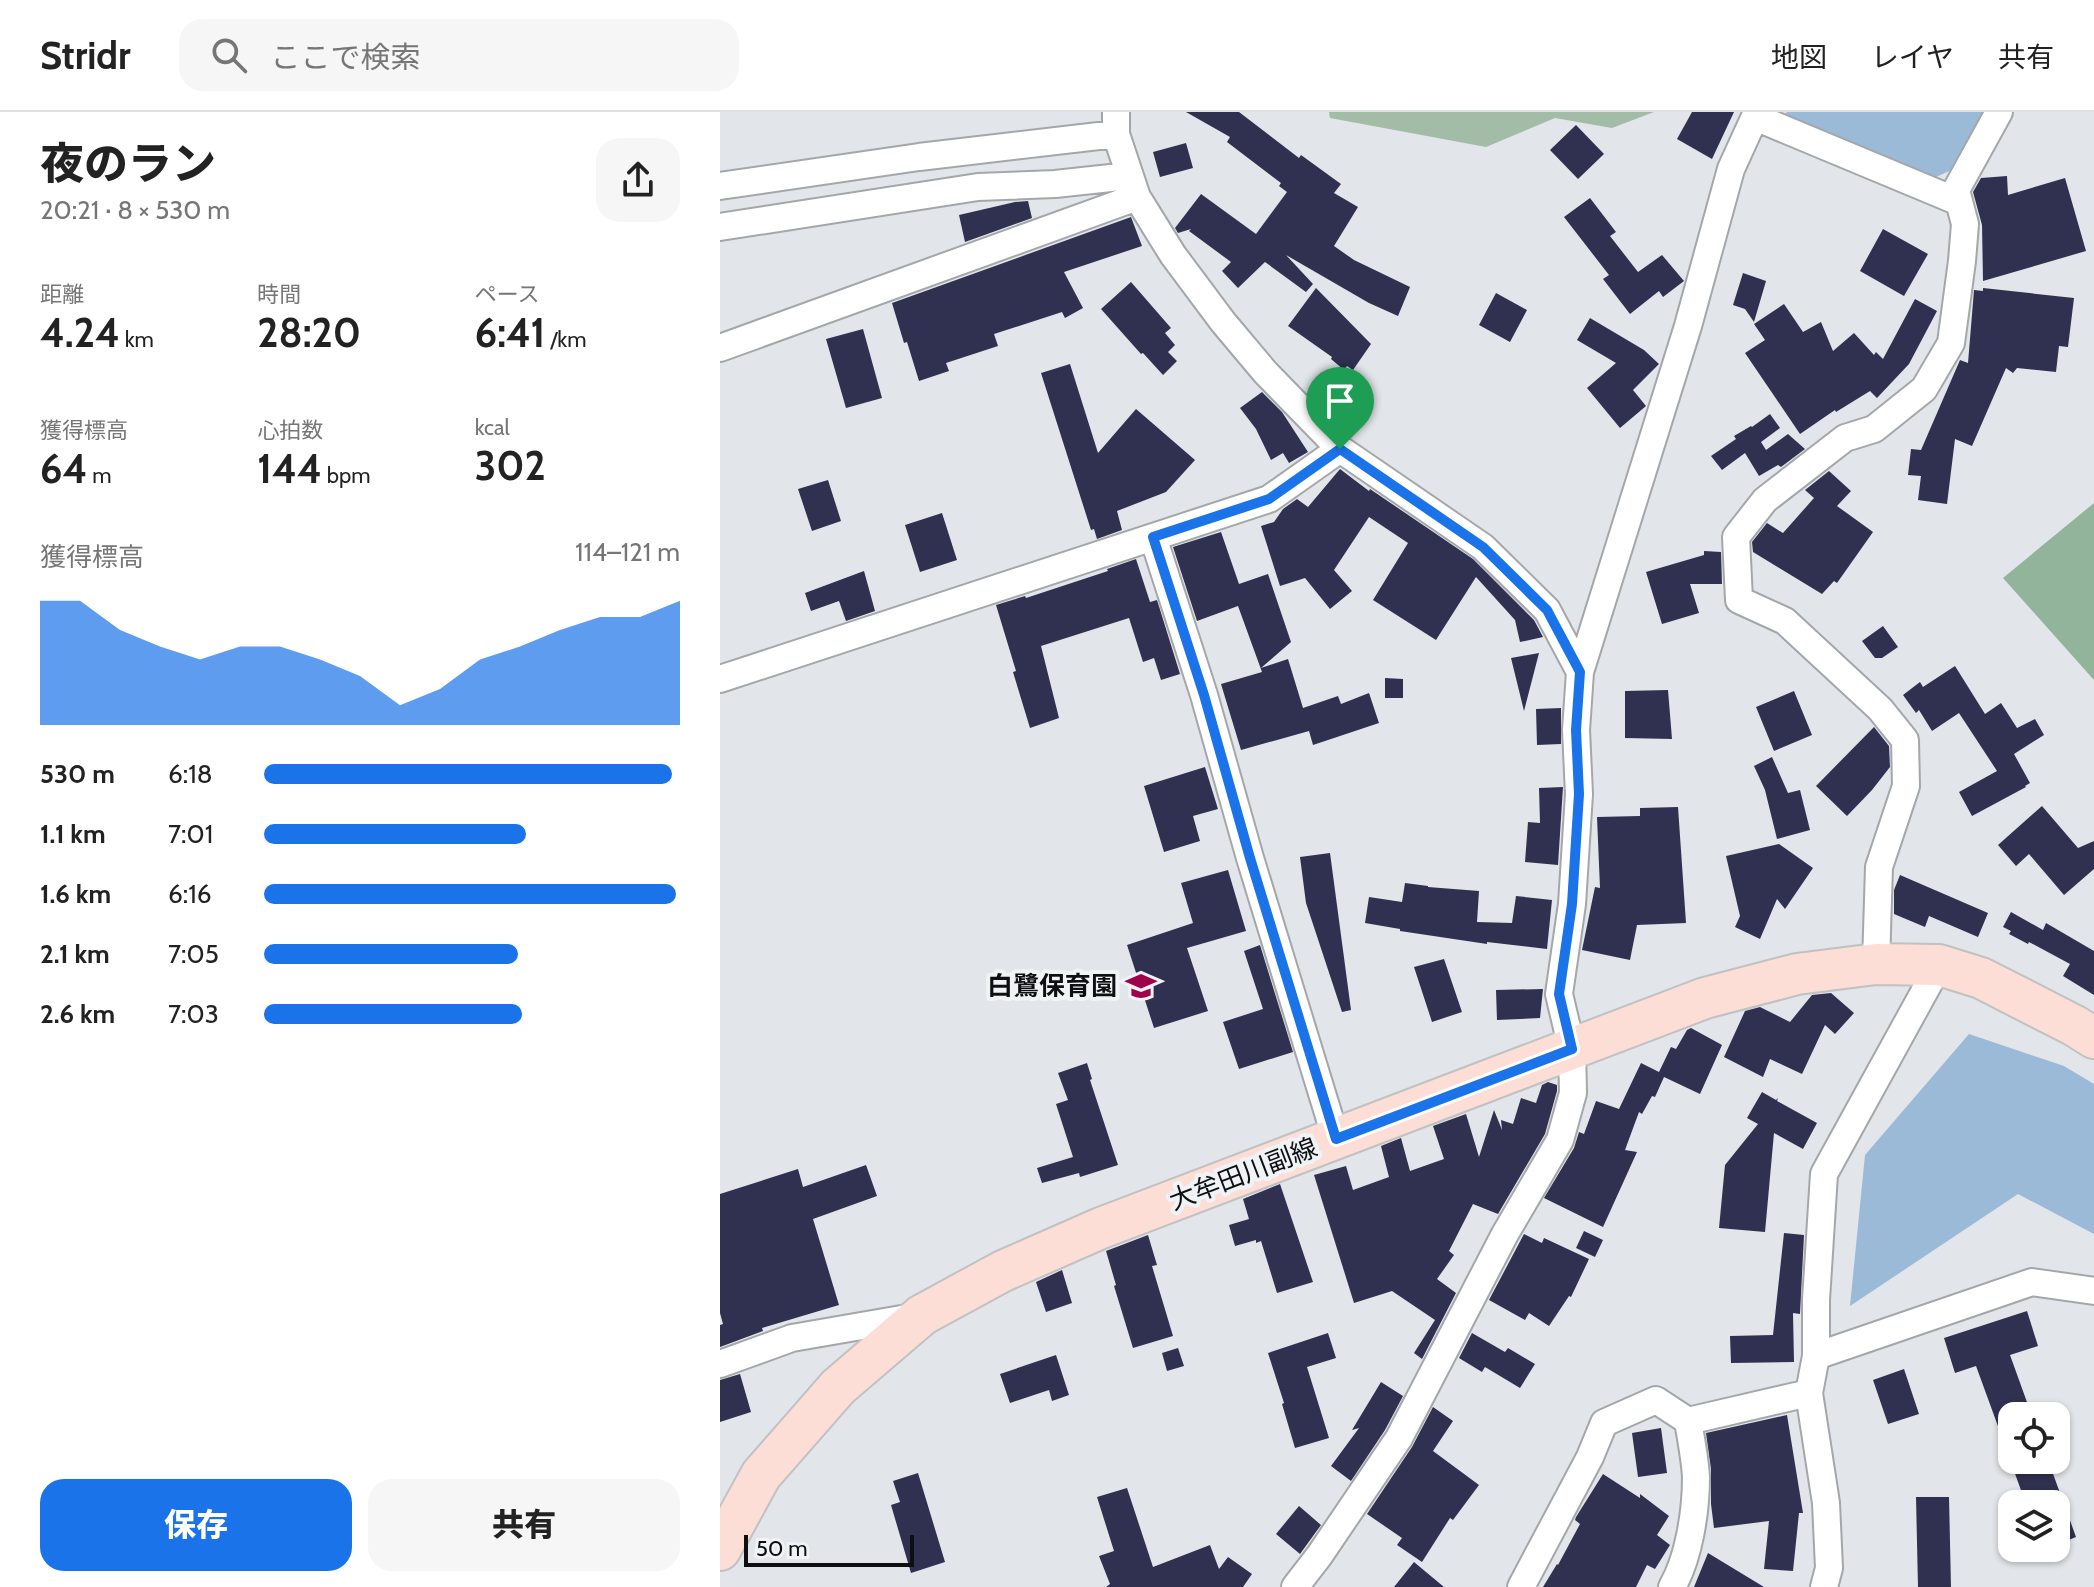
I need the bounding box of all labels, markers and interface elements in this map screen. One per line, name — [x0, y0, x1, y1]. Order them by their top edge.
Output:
search box — [179, 19, 739, 91]
text: Stridr — [40, 32, 131, 79]
icon: search — [207, 33, 251, 77]
text: ここで検索 — [271, 39, 421, 76]
text: 地図 — [1771, 40, 1827, 74]
text: レイヤ — [1871, 40, 1954, 74]
text: 共有 — [1998, 40, 2054, 74]
text: 夜のラン — [40, 137, 216, 190]
button: share — [596, 138, 680, 222]
text: 20:21 · 8 × 530 m — [40, 194, 230, 226]
text: 距離 — [40, 281, 84, 308]
text: 時間 — [257, 281, 301, 308]
text: ペース — [475, 281, 540, 308]
text: 4.24 — [40, 308, 120, 357]
text: 28:20 — [257, 308, 361, 357]
text: 6:41 — [475, 308, 545, 357]
text: km — [120, 326, 154, 353]
text: /km — [545, 326, 587, 353]
pin — [1306, 367, 1374, 449]
icon: arrive — [1318, 379, 1362, 423]
text: kcal — [475, 414, 510, 441]
text: 獲得標高 — [40, 417, 128, 444]
text: 心拍数 — [257, 417, 323, 444]
text: 302 — [475, 441, 546, 490]
text: 64 — [40, 444, 87, 493]
text: 144 — [257, 444, 322, 493]
text: m — [87, 462, 112, 489]
text: bpm — [322, 462, 371, 489]
text: 114–121 m — [575, 536, 680, 568]
text: 獲得標高 — [40, 541, 144, 573]
text: 530 m — [40, 758, 115, 790]
text: 6:18 — [168, 758, 212, 790]
text: 1.1 km — [40, 818, 106, 850]
text: 7:01 — [168, 818, 213, 850]
text: 1.6 km — [40, 878, 111, 910]
text: 6:16 — [168, 878, 211, 910]
text: 2.1 km — [40, 938, 110, 970]
text: 7:05 — [168, 938, 219, 970]
school or university icon: 白鷺保育園 — [1124, 969, 1158, 1003]
place label: 白鷺保育園 — [987, 970, 1117, 1002]
text: 2.6 km — [40, 998, 115, 1030]
text: 7:03 — [168, 998, 219, 1030]
street label: 大牟田川副線 — [1164, 1131, 1322, 1217]
map controls — [1998, 1402, 2070, 1562]
button: locate — [1998, 1402, 2070, 1474]
button: 保存 — [40, 1479, 352, 1571]
button: 共有 — [368, 1479, 680, 1571]
button: layers — [1998, 1490, 2070, 1562]
scale bar — [744, 1531, 914, 1567]
text: 50 m — [756, 1535, 808, 1562]

